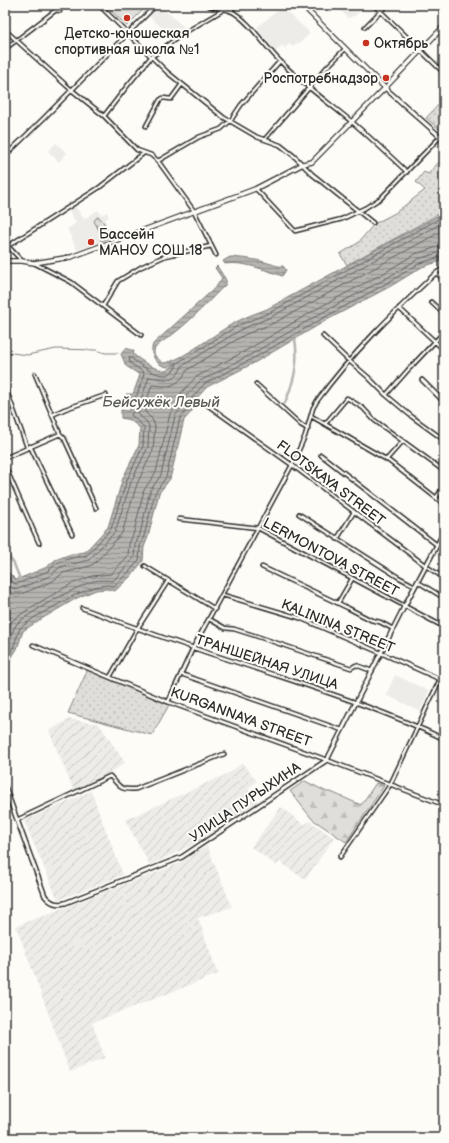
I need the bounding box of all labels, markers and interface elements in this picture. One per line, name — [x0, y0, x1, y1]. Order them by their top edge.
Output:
marker: Детско-юношеская спортивная школа №1 — [122, 13, 132, 23]
place label: Детско-юношеская спортивная школа №1 — [55, 25, 199, 58]
place label: Октябрь — [374, 35, 428, 52]
marker: Октябрь — [361, 38, 371, 48]
place label: Роспотребнадзор — [263, 70, 378, 87]
marker: Роспотребнадзор — [381, 73, 391, 83]
place label: Бассейн МАНОУ СОШ 18 — [99, 226, 203, 259]
marker: Бассейн МАНОУ СОШ 18 — [86, 237, 96, 247]
water label: Бейсужёк Левый — [102, 393, 220, 412]
street label: FLOTSKAYA STREET — [273, 437, 389, 530]
street label: LERMONTOVA STREET — [260, 514, 402, 600]
street label: KALININA STREET — [279, 595, 398, 657]
street label: ТРАНШЕЙНАЯ УЛИЦА — [194, 631, 341, 693]
street label: KURGANNAYA STREET — [168, 684, 314, 751]
street label: УЛИЦА ПУРЫХИНА — [186, 758, 304, 845]

